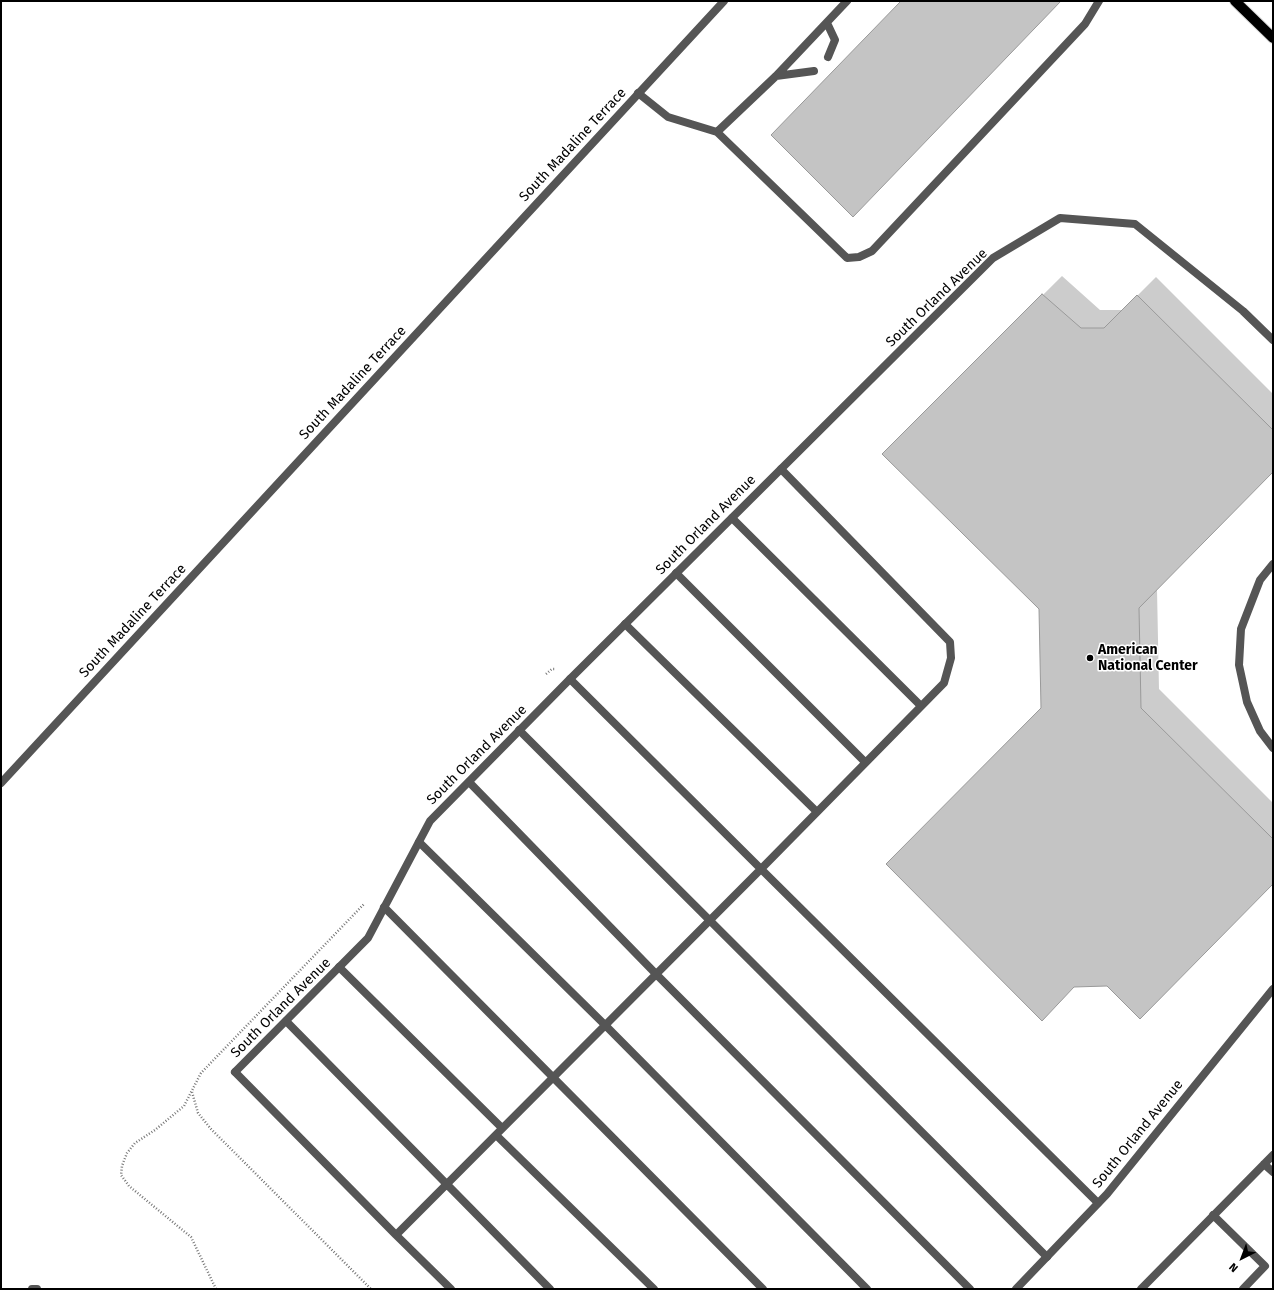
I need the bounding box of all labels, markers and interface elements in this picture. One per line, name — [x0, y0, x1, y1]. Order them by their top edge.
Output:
street label: South Madaline Terrace — [516, 85, 630, 205]
street label: South Orland Avenue — [883, 245, 991, 351]
street label: South Madaline Terrace — [296, 323, 410, 443]
street label: South Orland Avenue — [653, 472, 759, 578]
street label: South Madaline Terrace — [76, 561, 190, 681]
place label: American National Center — [1098, 642, 1198, 674]
marker: American National Center — [1085, 653, 1095, 663]
street label: South Orland Avenue — [424, 702, 530, 808]
street label: South Orland Avenue — [228, 955, 334, 1061]
street label: South Orland Avenue — [1089, 1076, 1187, 1192]
north arrow — [1222, 1238, 1262, 1278]
text: N — [1227, 1260, 1241, 1275]

